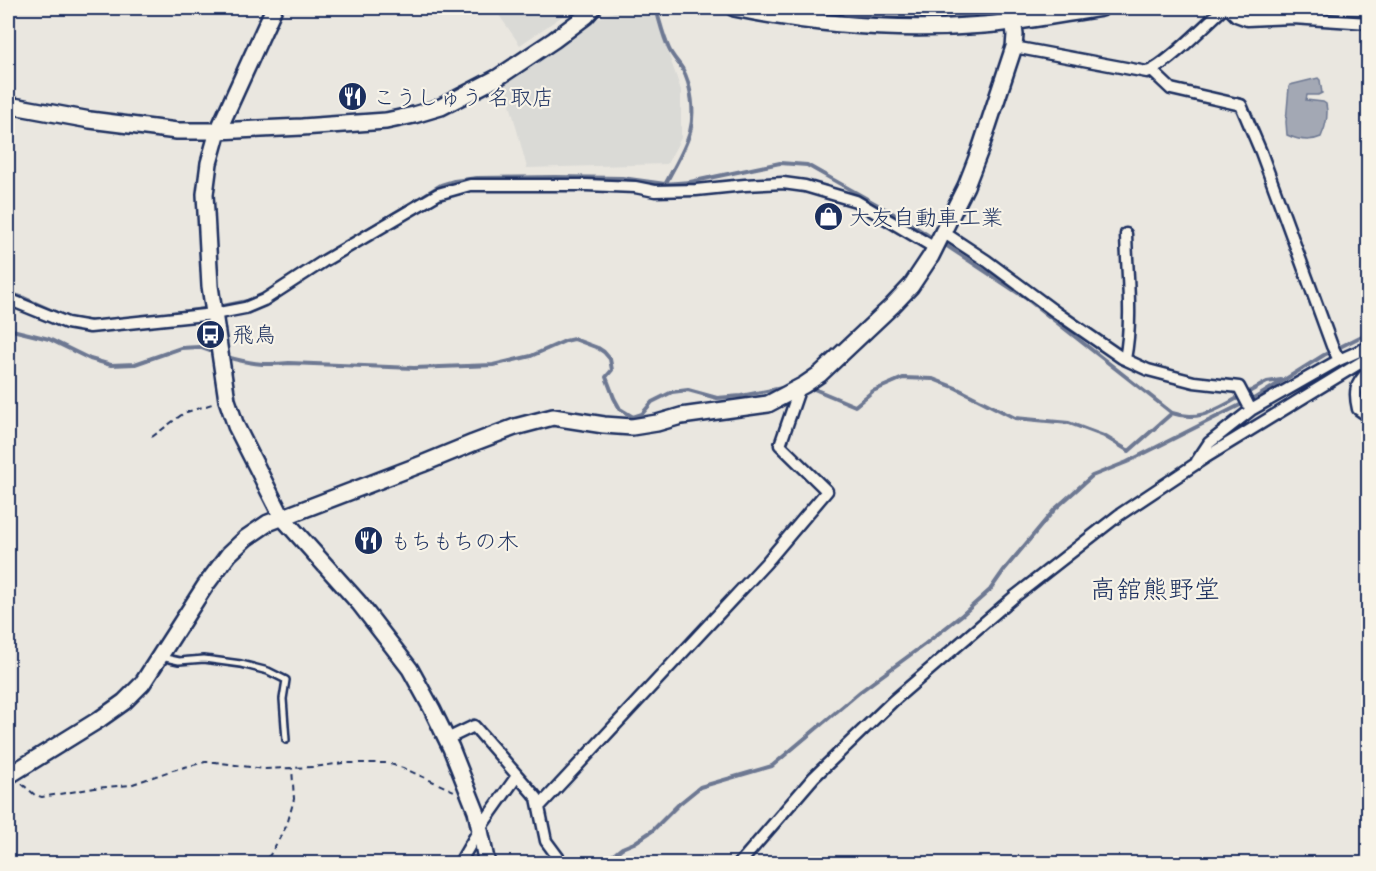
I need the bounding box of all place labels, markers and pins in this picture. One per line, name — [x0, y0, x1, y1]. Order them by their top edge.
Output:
restaurant icon: こうしゅう 名取店 — [336, 81, 368, 113]
place label: こうしゅう 名取店 — [373, 82, 554, 112]
shop icon: 大友自動車工業 — [812, 201, 844, 233]
place label: 大友自動車工業 — [849, 202, 1003, 232]
bus stop icon: 飛鳥 — [195, 318, 227, 350]
place label: 飛鳥 — [232, 319, 276, 349]
restaurant icon: もちもちの木 — [353, 525, 385, 557]
place label: もちもちの木 — [390, 526, 518, 556]

